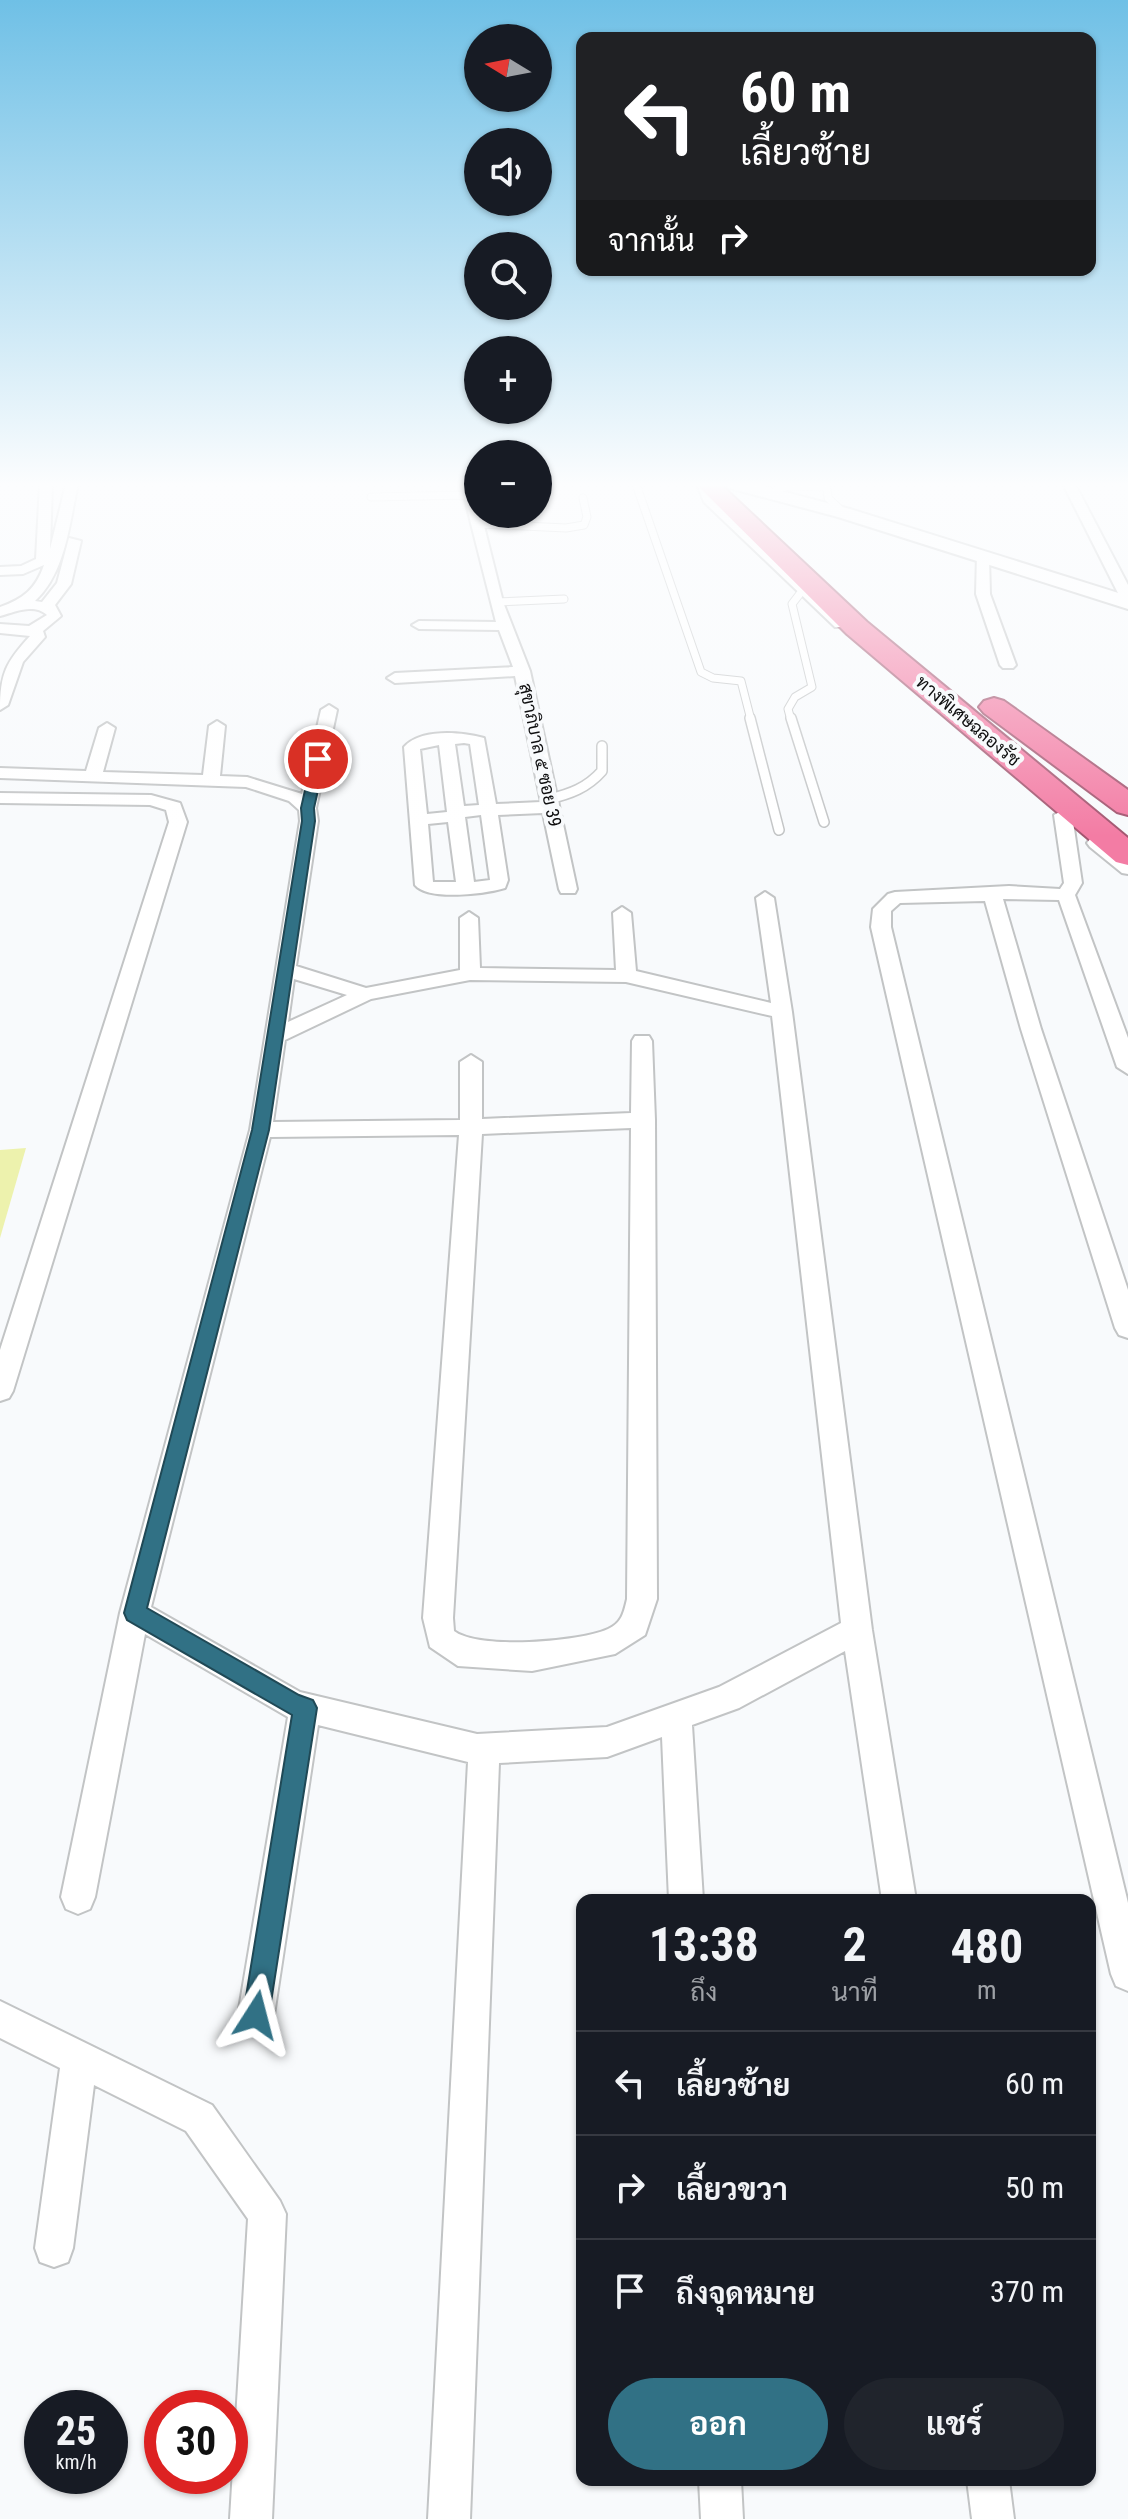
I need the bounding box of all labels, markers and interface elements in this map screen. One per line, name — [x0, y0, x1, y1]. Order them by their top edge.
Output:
north arrow — [464, 24, 552, 112]
map controls — [464, 24, 552, 528]
text: 60 m — [740, 60, 851, 126]
icon: left — [608, 64, 712, 168]
button: sound — [464, 128, 552, 216]
text: เลี้ยวซ้าย — [740, 132, 871, 174]
icon: right — [711, 216, 755, 260]
text: จากนั้น — [608, 223, 695, 258]
button: search — [464, 232, 552, 320]
button: + — [464, 336, 552, 424]
button: − — [464, 440, 552, 528]
street label: ทางพิเศษฉลองรัช — [912, 671, 1025, 770]
street label: สุขาภิบาล ๕ ซอย 39 — [513, 681, 566, 829]
pin — [284, 725, 352, 793]
icon: arrive — [296, 737, 340, 781]
text: 13:38 — [649, 1916, 759, 1973]
text: 2 — [843, 1916, 867, 1973]
text: 480 — [950, 1918, 1023, 1975]
position arrow — [214, 1973, 298, 2057]
text: m — [977, 1975, 997, 2005]
text: ถึง — [690, 1977, 717, 2007]
text: นาที — [832, 1977, 878, 2007]
icon: left — [608, 2061, 652, 2105]
text: 60 m — [1005, 2066, 1064, 2101]
text: เลี้ยวซ้าย — [676, 2068, 790, 2103]
icon: right — [608, 2165, 652, 2209]
text: 50 m — [1005, 2170, 1064, 2205]
text: เลี้ยวขวา — [676, 2172, 788, 2207]
icon: arrive — [608, 2269, 652, 2313]
text: 370 m — [990, 2274, 1064, 2309]
text: ถึงจุดหมาย — [676, 2276, 815, 2311]
button: ออก — [608, 2378, 828, 2470]
button: แชร์ — [844, 2378, 1064, 2470]
speed limit sign: 30 — [144, 2390, 248, 2494]
text: 25 — [56, 2408, 96, 2455]
text: km/h — [55, 2450, 97, 2474]

